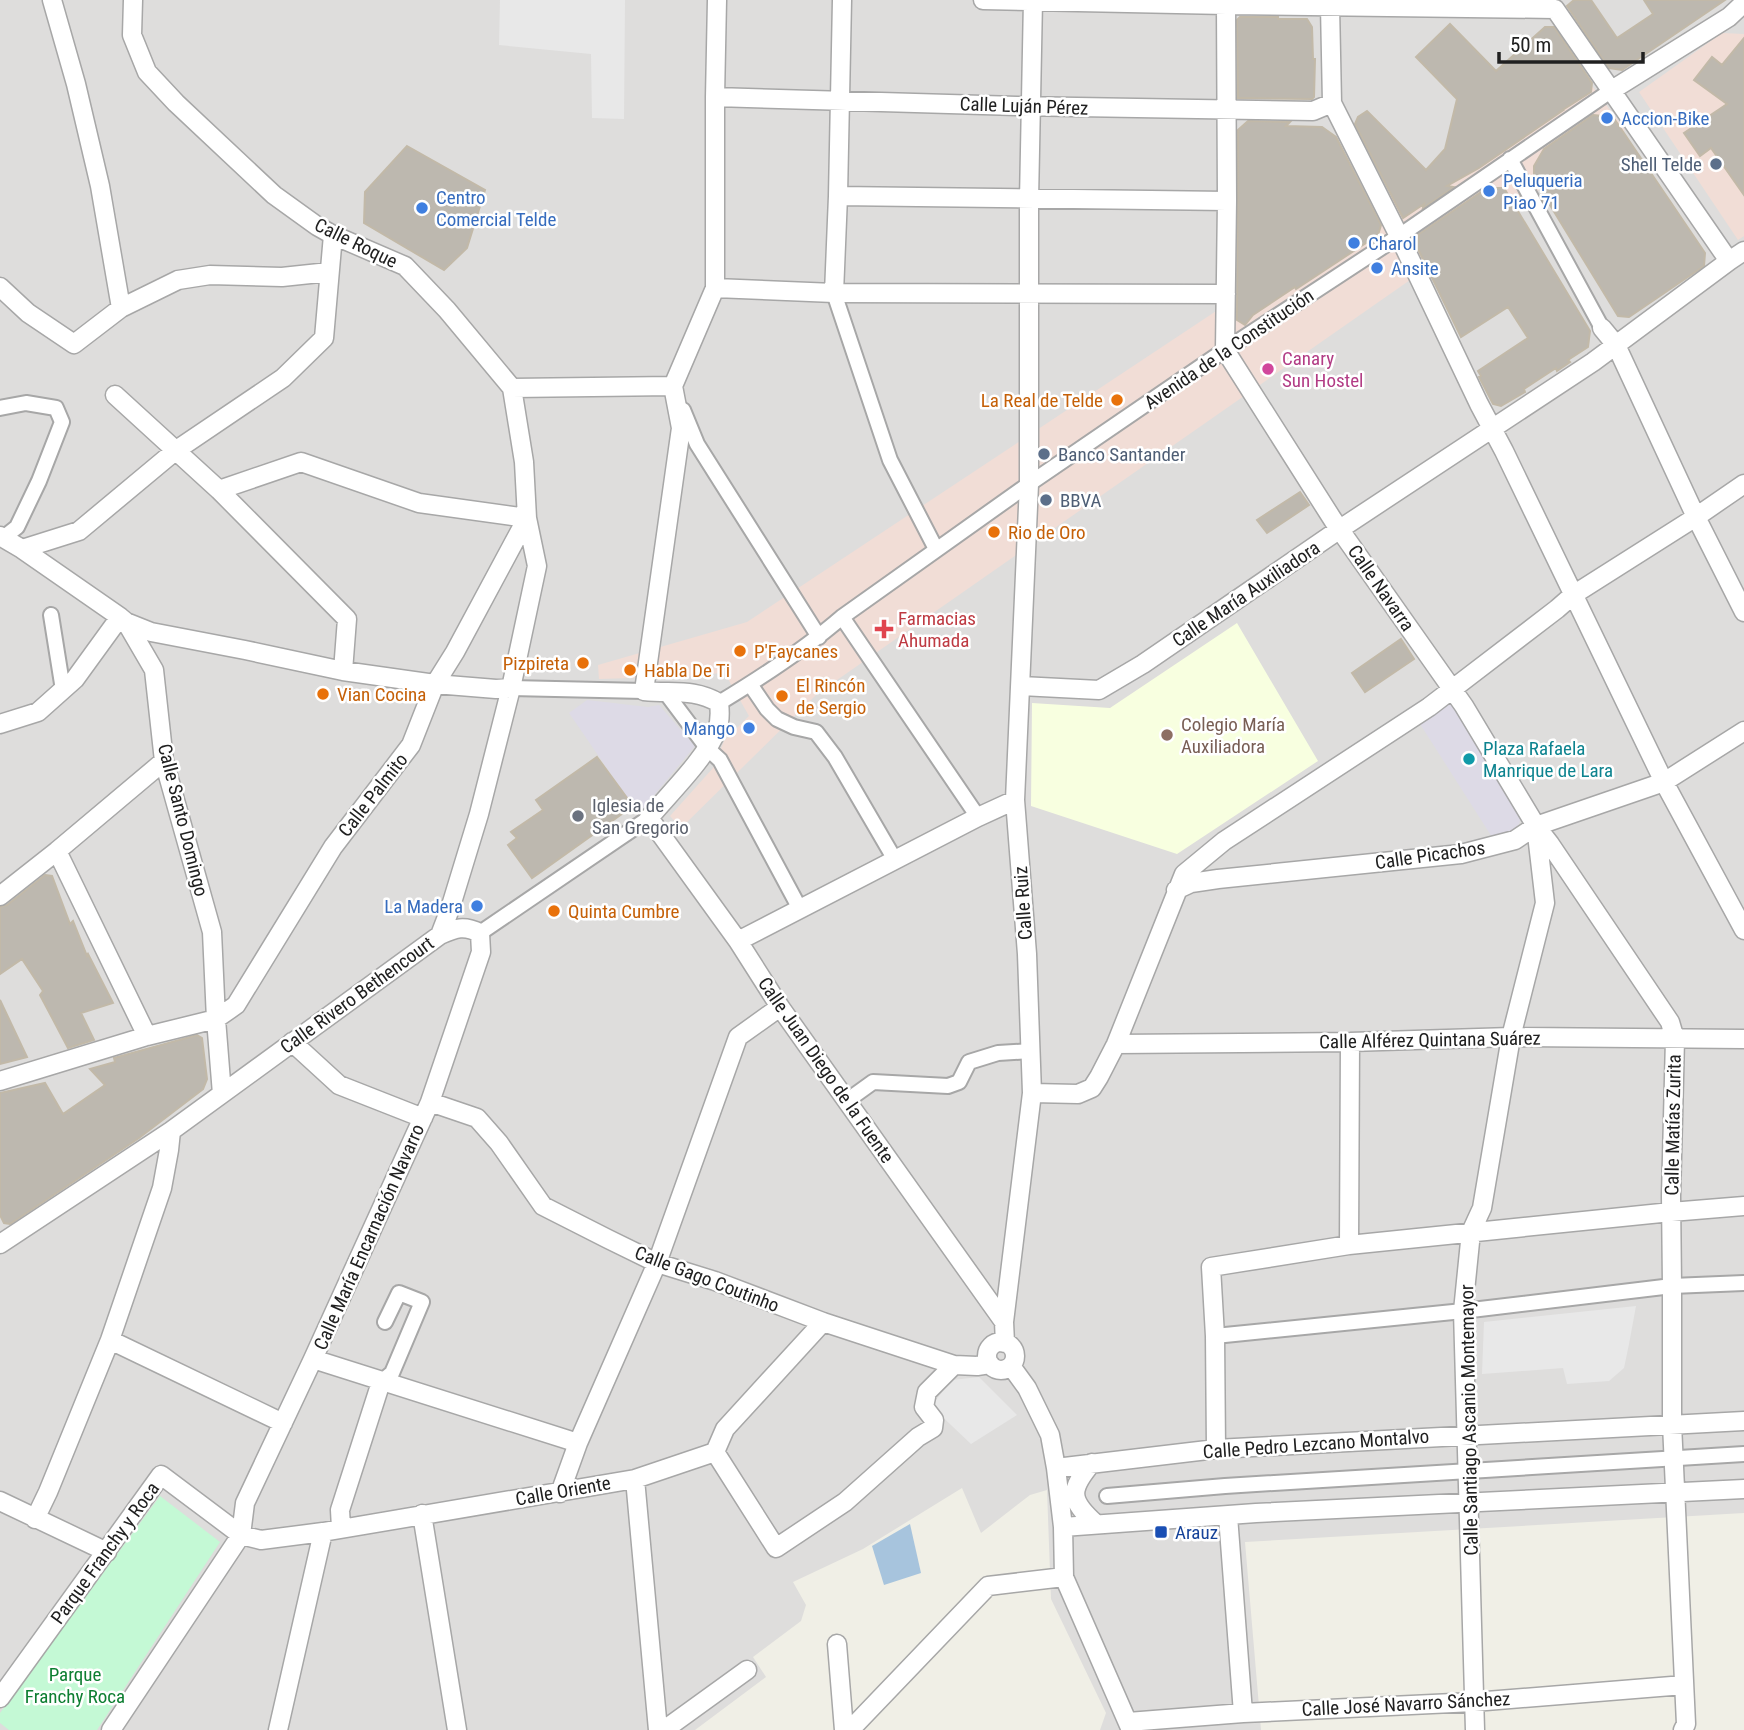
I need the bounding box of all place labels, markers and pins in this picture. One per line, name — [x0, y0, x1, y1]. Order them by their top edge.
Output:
place label: Accion-Bike — [1621, 107, 1709, 130]
marker: Accion-Bike — [1599, 110, 1615, 126]
place label: Shell Telde — [1621, 153, 1702, 176]
marker: Shell Telde — [1708, 156, 1724, 172]
place label: Peluqueria Piao 71 — [1503, 169, 1583, 214]
marker: Peluqueria Piao 71 — [1481, 183, 1497, 199]
place label: Centro Comercial Telde — [436, 186, 556, 231]
marker: Centro Comercial Telde — [414, 200, 430, 216]
place label: Charol — [1368, 232, 1417, 255]
marker: Charol — [1346, 235, 1362, 251]
place label: Ansite — [1391, 257, 1439, 280]
marker: Ansite — [1369, 260, 1385, 276]
place label: Canary Sun Hostel — [1282, 347, 1363, 392]
marker: Canary Sun Hostel — [1260, 361, 1276, 377]
place label: La Real de Telde — [981, 389, 1103, 412]
marker: La Real de Telde — [1109, 392, 1125, 408]
place label: Banco Santander — [1058, 443, 1186, 466]
marker: Banco Santander — [1036, 446, 1052, 462]
place label: BBVA — [1060, 489, 1101, 512]
marker: BBVA — [1038, 492, 1054, 508]
place label: Rio de Oro — [1008, 521, 1086, 544]
marker: Rio de Oro — [986, 524, 1002, 540]
place label: Farmacias Ahumada — [898, 607, 976, 652]
marker: Farmacias Ahumada — [876, 621, 892, 637]
place label: P'Faycanes — [754, 640, 838, 663]
marker: P'Faycanes — [732, 643, 748, 659]
place label: Pizpireta — [503, 652, 569, 675]
marker: Pizpireta — [575, 655, 591, 671]
place label: Habla De Ti — [644, 659, 730, 682]
marker: Habla De Ti — [622, 662, 638, 678]
place label: El Rincón de Sergio — [796, 674, 866, 719]
place label: Vian Cocina — [337, 683, 426, 706]
marker: Vian Cocina — [315, 686, 331, 702]
marker: El Rincón de Sergio — [774, 688, 790, 704]
place label: Colegio María Auxiliadora — [1181, 713, 1285, 758]
place label: Mango — [683, 717, 735, 740]
marker: Mango — [741, 720, 757, 736]
marker: Colegio María Auxiliadora — [1159, 727, 1175, 743]
place label: Plaza Rafaela Manrique de Lara — [1483, 737, 1613, 782]
marker: Plaza Rafaela Manrique de Lara — [1461, 751, 1477, 767]
place label: Iglesia de San Gregorio — [592, 794, 689, 839]
marker: Iglesia de San Gregorio — [570, 808, 586, 824]
place label: La Madera — [384, 895, 463, 918]
marker: La Madera — [469, 898, 485, 914]
place label: Quinta Cumbre — [568, 900, 679, 923]
marker: Quinta Cumbre — [546, 903, 562, 919]
place label: Arauz — [1175, 1521, 1218, 1544]
marker: Arauz — [1153, 1524, 1169, 1540]

